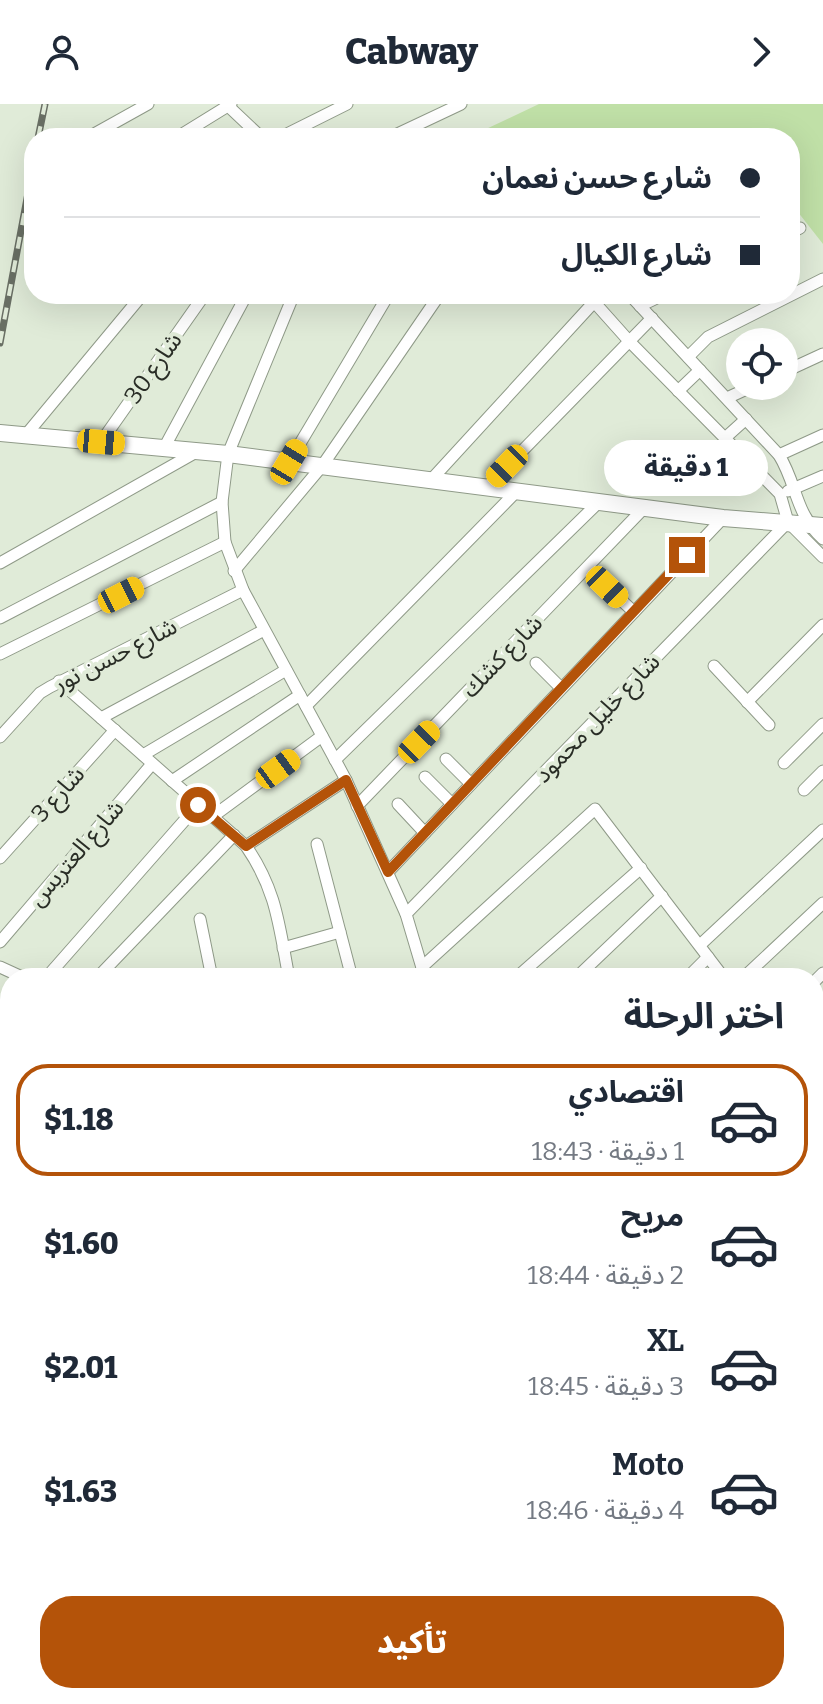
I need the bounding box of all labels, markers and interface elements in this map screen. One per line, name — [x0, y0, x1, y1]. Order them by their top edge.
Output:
icon: person — [40, 30, 84, 74]
text: Cabway — [345, 30, 478, 74]
icon: forward — [739, 30, 783, 74]
text: شارع حسن نعمان — [482, 160, 712, 196]
text: شارع الكيال — [561, 237, 712, 273]
street label: شارع 30 — [118, 327, 190, 411]
map controls — [726, 328, 798, 400]
button: locate — [726, 328, 798, 400]
car — [76, 428, 126, 456]
car — [266, 435, 312, 489]
callout: 1 دقيقة — [605, 439, 769, 495]
car — [482, 440, 532, 492]
text: 1 دقيقة — [644, 452, 728, 483]
route end — [669, 537, 705, 573]
car — [581, 562, 633, 612]
car — [94, 573, 148, 617]
street label: شارع كشك — [456, 609, 550, 705]
street label: شارع حسن نور — [48, 612, 183, 701]
street label: شارع خليل محمود — [528, 648, 668, 790]
car — [394, 716, 444, 768]
car — [252, 745, 304, 793]
street label: شارع 3 — [26, 760, 92, 830]
route start — [180, 787, 216, 823]
street label: شارع العتريس — [22, 794, 132, 914]
text: اختر الرحلة — [624, 994, 784, 1038]
text: اقتصادي — [569, 1074, 684, 1110]
icon: car — [708, 1084, 780, 1156]
text: $1.18 — [44, 1102, 114, 1138]
text: 1 دقيقة · 18:43 — [531, 1136, 684, 1167]
text: مريح — [621, 1198, 684, 1234]
icon: car — [708, 1208, 780, 1280]
text: $1.60 — [44, 1226, 119, 1262]
text: 2 دقيقة · 18:44 — [527, 1260, 684, 1291]
text: XL — [647, 1323, 684, 1359]
icon: car — [708, 1332, 780, 1404]
text: $2.01 — [44, 1350, 117, 1386]
text: 3 دقيقة · 18:45 — [528, 1371, 684, 1402]
text: Moto — [612, 1447, 684, 1483]
icon: car — [708, 1456, 780, 1528]
text: $1.63 — [44, 1474, 117, 1510]
text: 4 دقيقة · 18:46 — [526, 1495, 684, 1526]
button: تأكيد — [40, 1596, 784, 1688]

